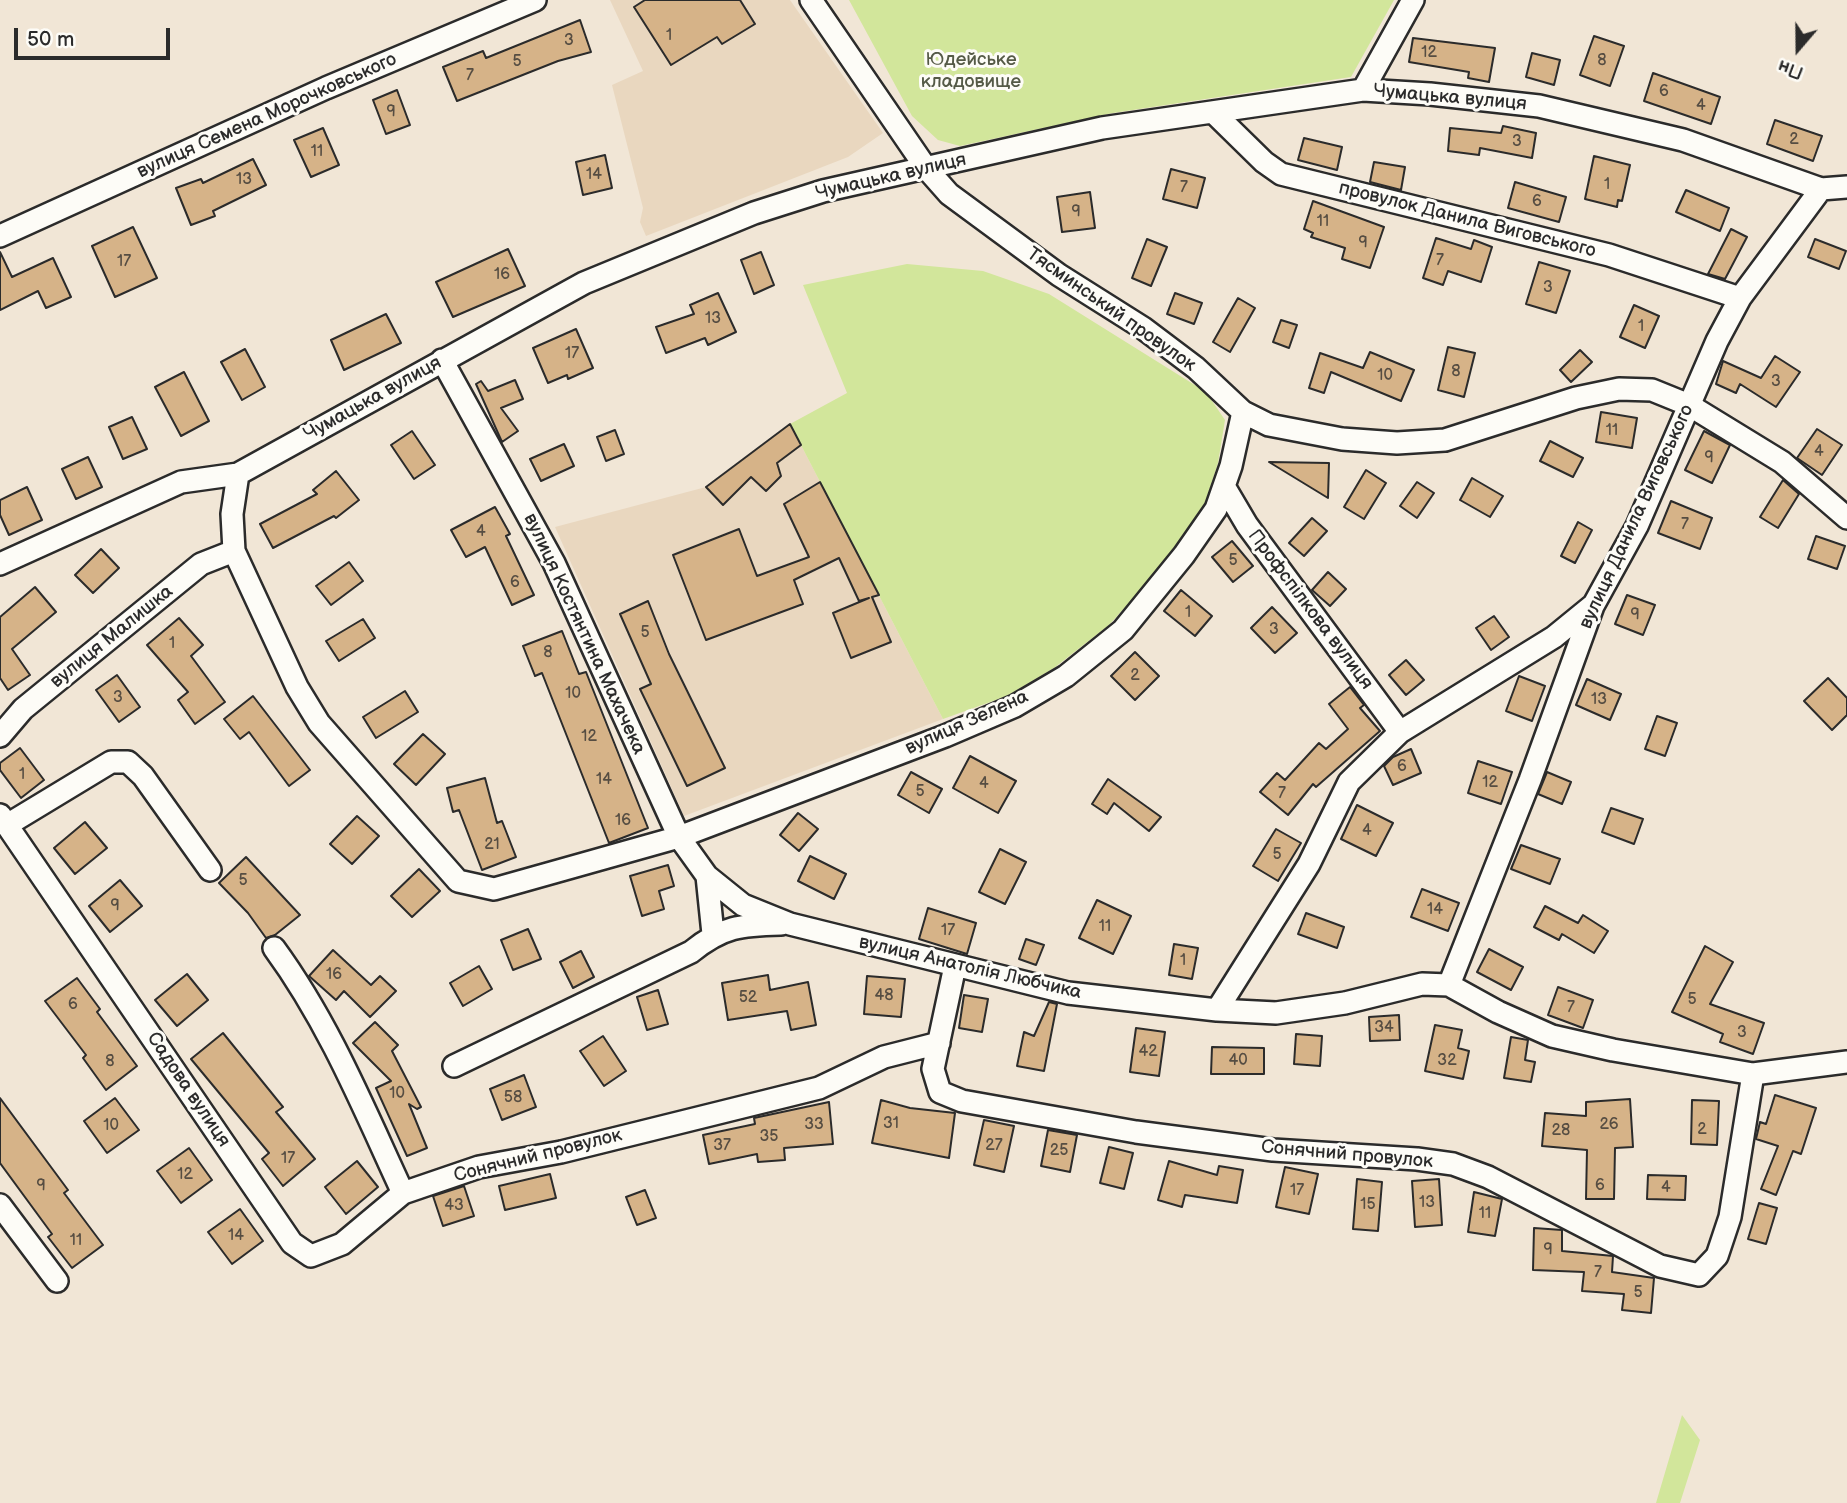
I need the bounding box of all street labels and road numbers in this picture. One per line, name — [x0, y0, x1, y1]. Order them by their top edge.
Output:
street label: вулиця Семена Морочковського — [134, 48, 400, 184]
street label: Чумацька вулиця — [1372, 80, 1528, 116]
street label: Чумацька вулиця — [814, 149, 968, 205]
street label: провулок Данила Виговського — [1336, 177, 1598, 263]
street label: Тясминський провулок — [1022, 243, 1200, 377]
street label: Чумацька вулиця — [300, 352, 446, 446]
street label: вулиця Данила Виговського — [1575, 401, 1699, 633]
street label: вулиця Костянтина Махачека — [518, 510, 650, 758]
street label: Профспілкова вулиця — [1242, 526, 1378, 694]
street label: вулиця Малишка — [46, 581, 178, 693]
street label: вулиця Зелена — [902, 686, 1032, 760]
street label: вулиця Анатолія Любчика — [856, 931, 1084, 1005]
street label: Садова вулиця — [141, 1028, 235, 1152]
street label: Сонячний провулок — [452, 1124, 624, 1188]
street label: Сонячний провулок — [1260, 1136, 1434, 1174]

